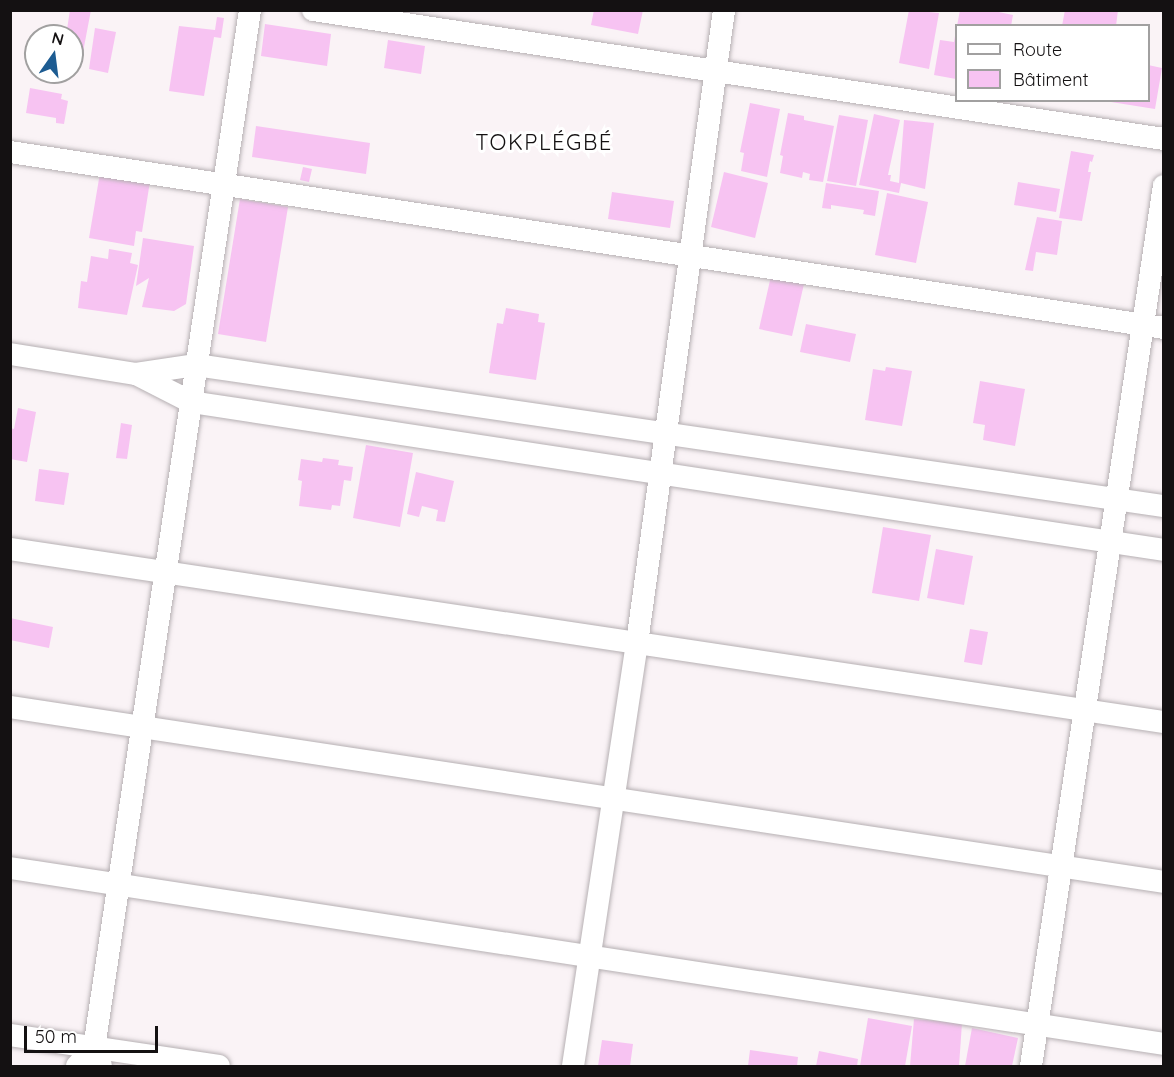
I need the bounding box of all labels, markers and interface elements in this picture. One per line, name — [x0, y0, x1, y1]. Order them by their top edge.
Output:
north arrow — [24, 24, 84, 84]
legend — [955, 24, 1150, 102]
text: N — [50, 27, 66, 50]
text: Route — [1013, 38, 1062, 61]
text: Bâtiment — [1013, 68, 1089, 91]
district label: TOKPLÉGBÉ — [475, 130, 613, 156]
scale bar — [27, 1014, 160, 1052]
text: 50 m — [35, 1025, 77, 1048]

